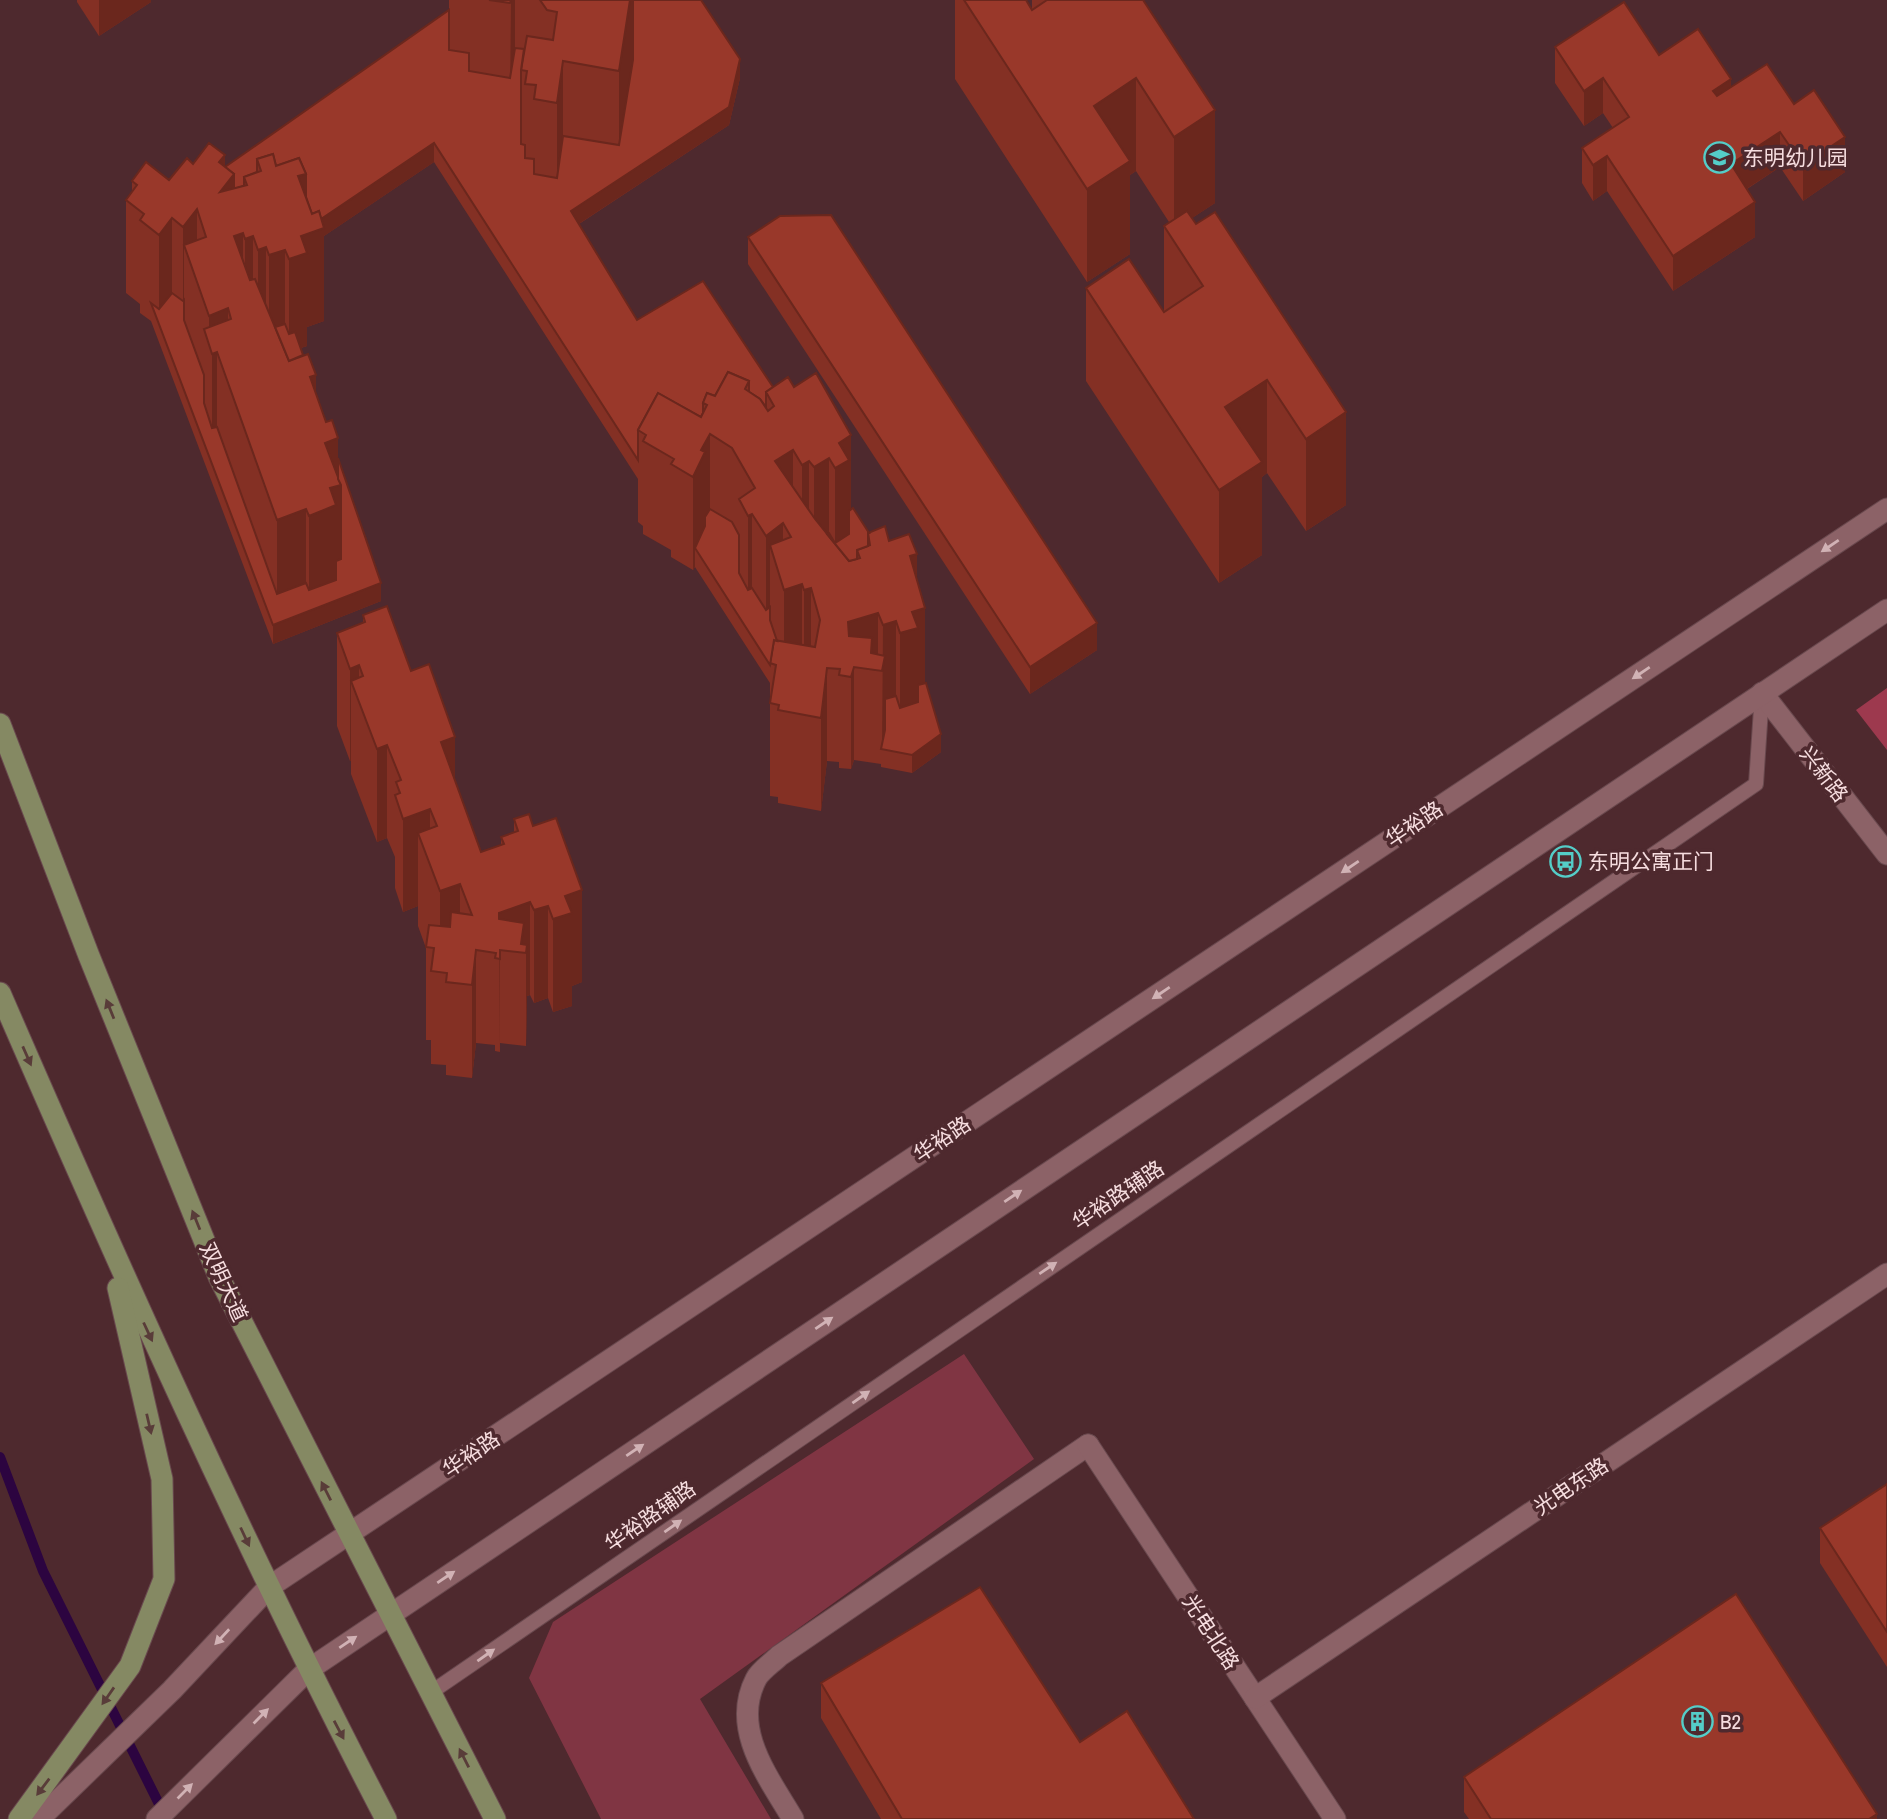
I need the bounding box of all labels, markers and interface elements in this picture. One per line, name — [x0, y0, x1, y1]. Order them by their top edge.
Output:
school or university icon: 东明幼儿园 — [1703, 140, 1737, 174]
place label: 东明幼儿园 — [1743, 143, 1848, 172]
one-way arrow — [1820, 540, 1840, 553]
one-way arrow — [1631, 666, 1651, 679]
street label: 兴新路 — [1793, 740, 1855, 808]
street label: 华裕路 — [1380, 794, 1448, 854]
bus stop icon: 东明公寓正门 — [1548, 844, 1582, 878]
place label: 东明公寓正门 — [1588, 847, 1714, 876]
one-way arrow — [1341, 860, 1359, 874]
one-way arrow — [1151, 986, 1170, 999]
one-way arrow — [105, 998, 116, 1019]
one-way arrow — [21, 1046, 33, 1066]
street label: 华裕路 — [908, 1109, 976, 1169]
street label: 华裕路辅路 — [1066, 1154, 1170, 1236]
one-way arrow — [1003, 1190, 1022, 1203]
one-way arrow — [190, 1209, 201, 1230]
street label: 双明大道 — [193, 1238, 255, 1326]
one-way arrow — [1039, 1261, 1057, 1275]
one-way arrow — [814, 1317, 833, 1330]
one-way arrow — [143, 1321, 154, 1342]
one-way arrow — [852, 1390, 870, 1404]
one-way arrow — [144, 1413, 155, 1435]
street label: 华裕路 — [437, 1424, 505, 1484]
one-way arrow — [626, 1443, 644, 1457]
street label: 光电东路 — [1528, 1450, 1614, 1522]
street label: 华裕路辅路 — [599, 1474, 701, 1558]
one-way arrow — [320, 1481, 331, 1501]
one-way arrow — [664, 1519, 682, 1533]
one-way arrow — [239, 1527, 251, 1547]
one-way arrow — [436, 1570, 456, 1583]
street label: 光电北路 — [1176, 1589, 1246, 1675]
one-way arrow — [214, 1628, 230, 1645]
one-way arrow — [339, 1636, 358, 1649]
one-way arrow — [477, 1648, 495, 1662]
one-way arrow — [102, 1687, 115, 1706]
building icon: B2 — [1680, 1704, 1714, 1738]
place label: B2 — [1720, 1707, 1741, 1736]
one-way arrow — [252, 1708, 268, 1725]
one-way arrow — [334, 1720, 345, 1740]
one-way arrow — [458, 1748, 470, 1768]
one-way arrow — [36, 1778, 50, 1796]
one-way arrow — [176, 1783, 193, 1799]

